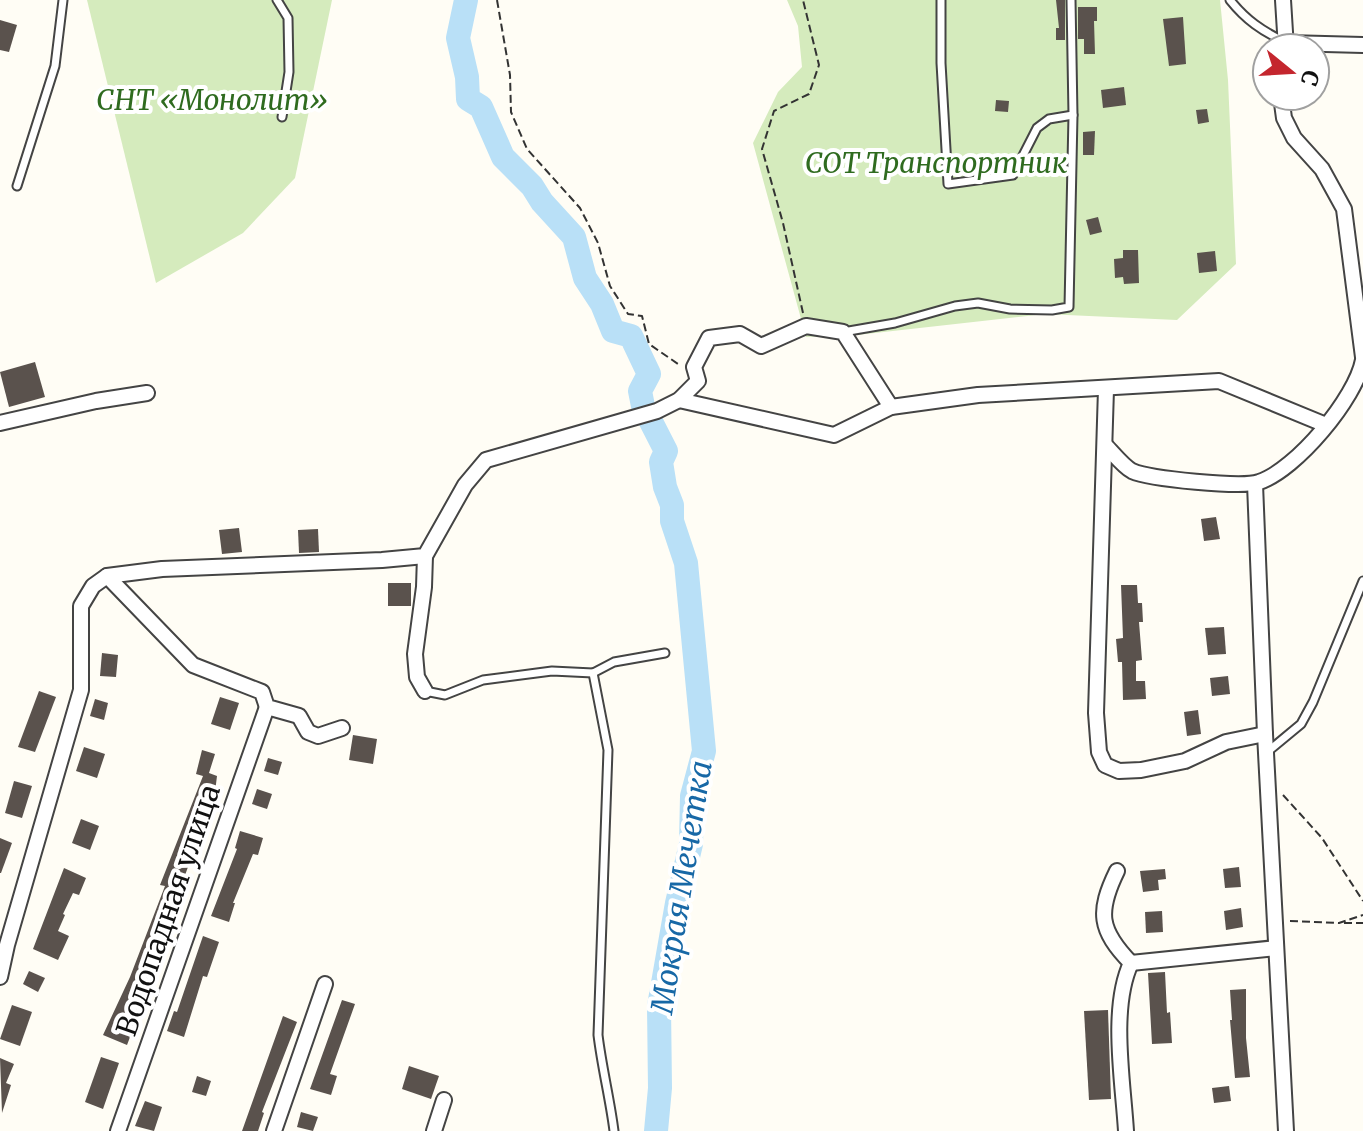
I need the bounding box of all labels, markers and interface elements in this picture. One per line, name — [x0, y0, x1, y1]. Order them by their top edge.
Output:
north arrow — [1251, 32, 1331, 112]
text: С — [1294, 67, 1326, 89]
park label: СНТ «Монолит» — [96, 82, 328, 118]
park label: СОТ Транспортник — [805, 145, 1068, 181]
water label: Мокрая Мечетка — [642, 758, 720, 1018]
street label: Водопадная улица — [108, 780, 228, 1040]

